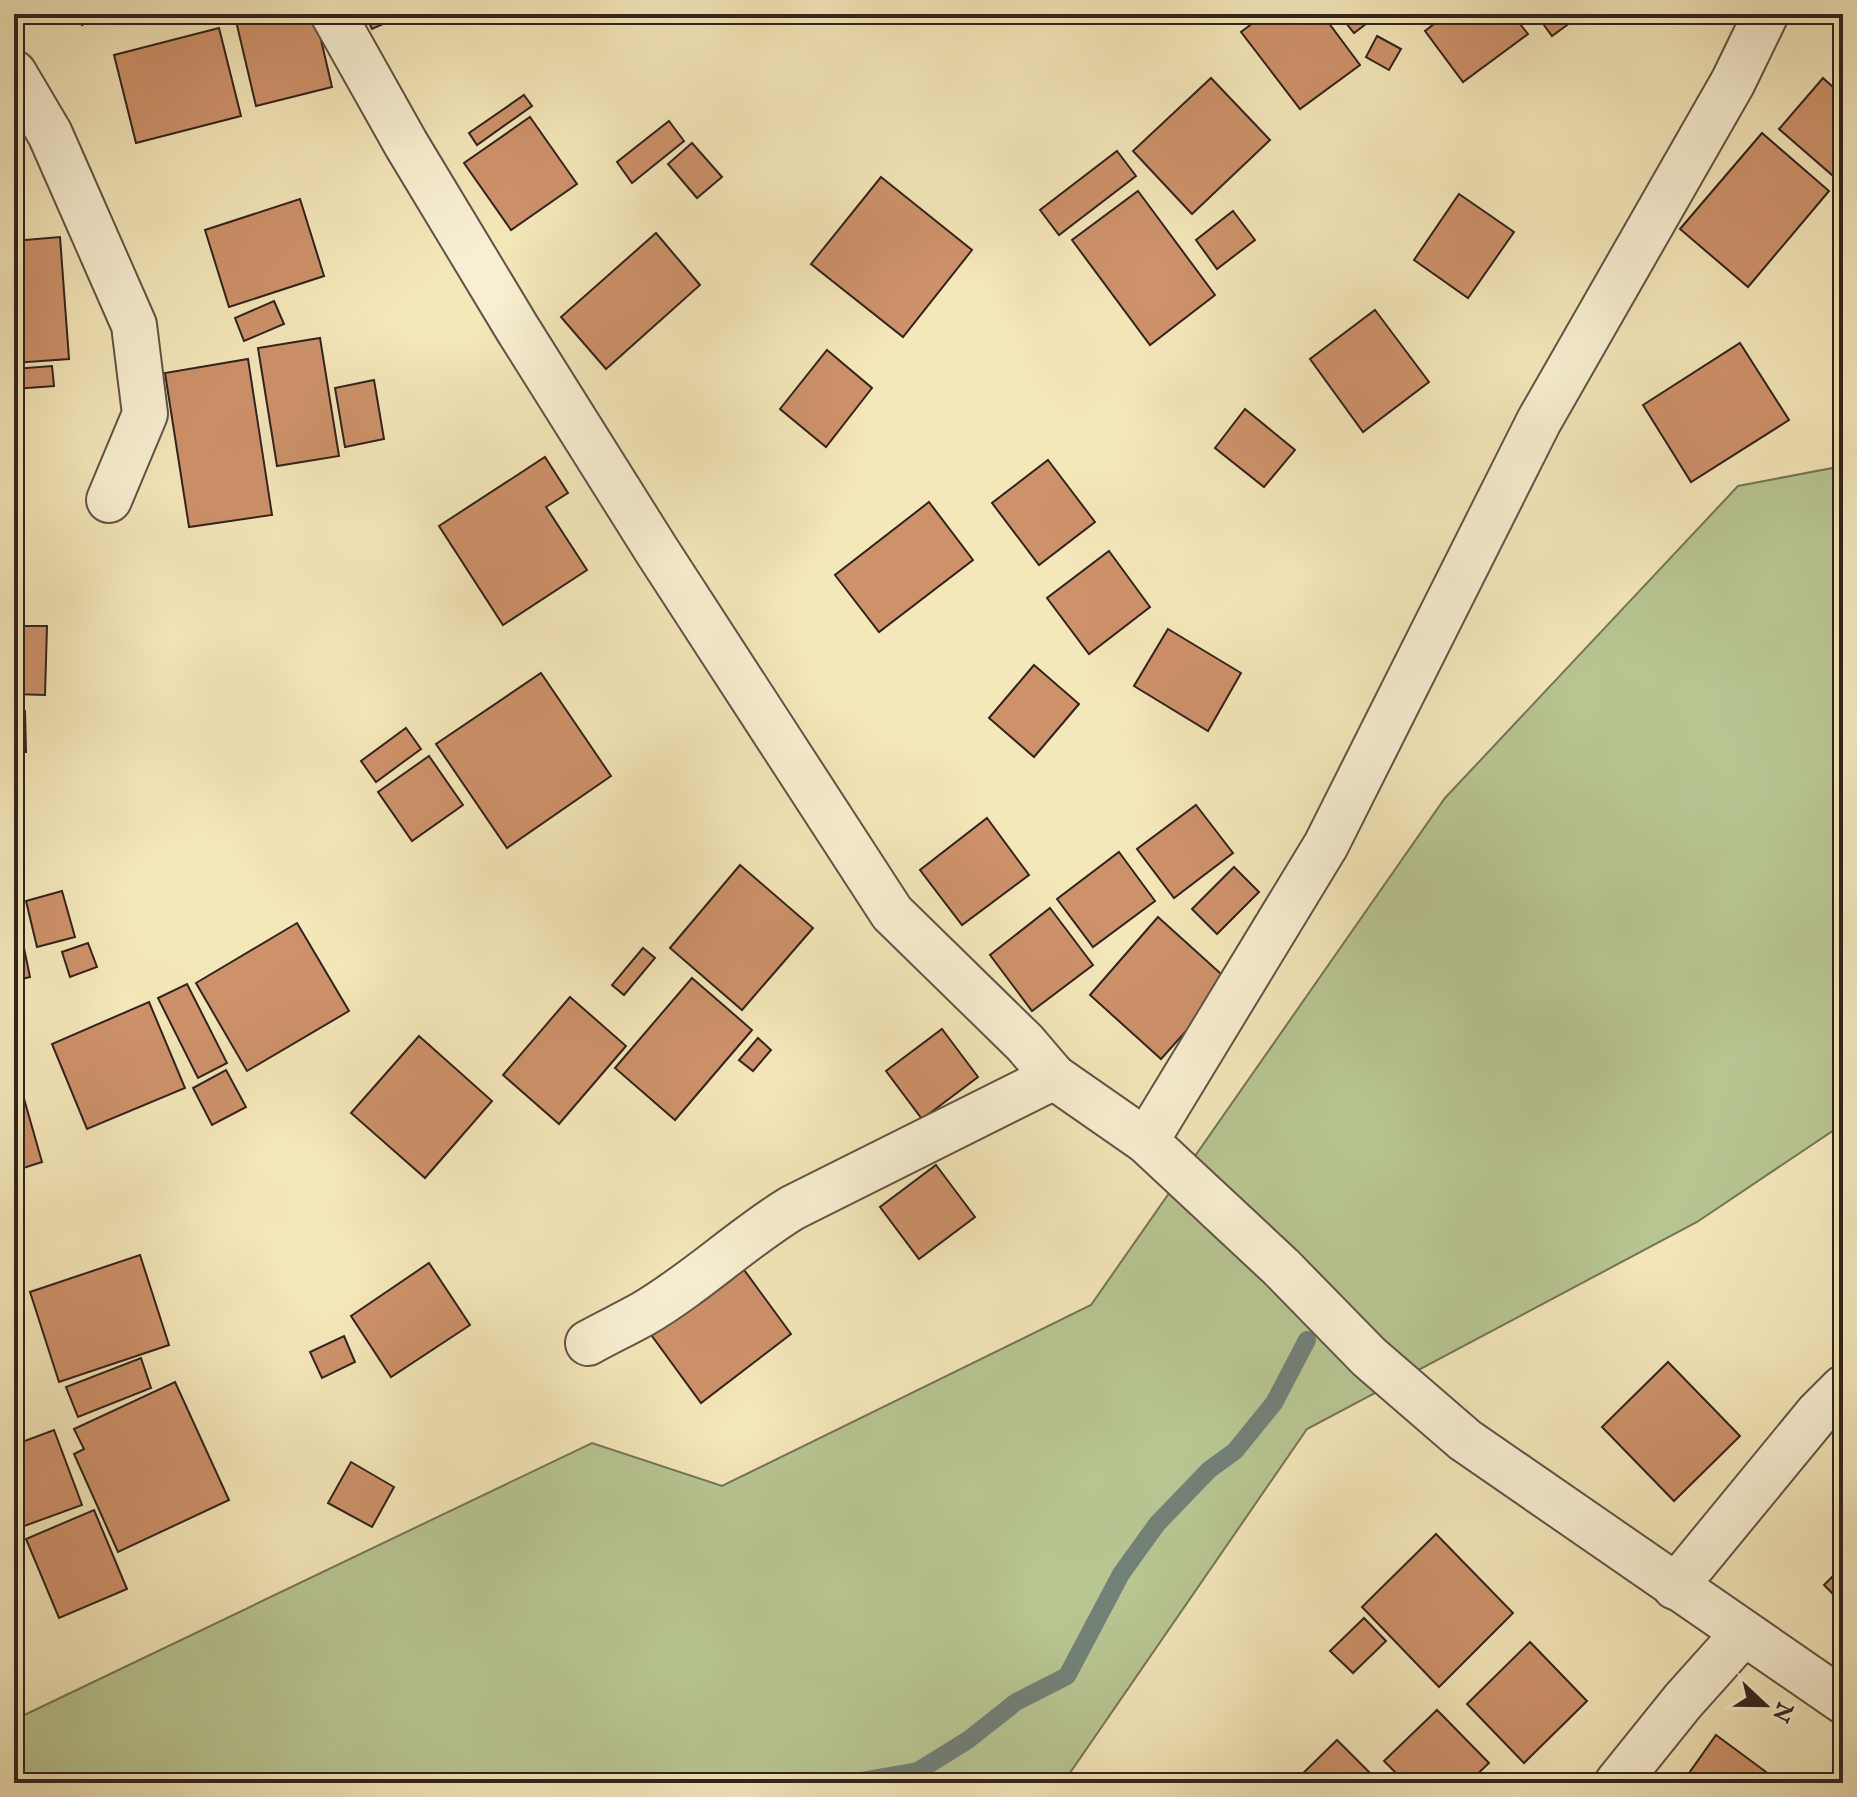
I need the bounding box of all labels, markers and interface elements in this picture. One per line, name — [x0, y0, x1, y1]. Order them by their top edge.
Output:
north arrow — [1725, 1665, 1805, 1745]
text: N — [1765, 1697, 1799, 1726]

